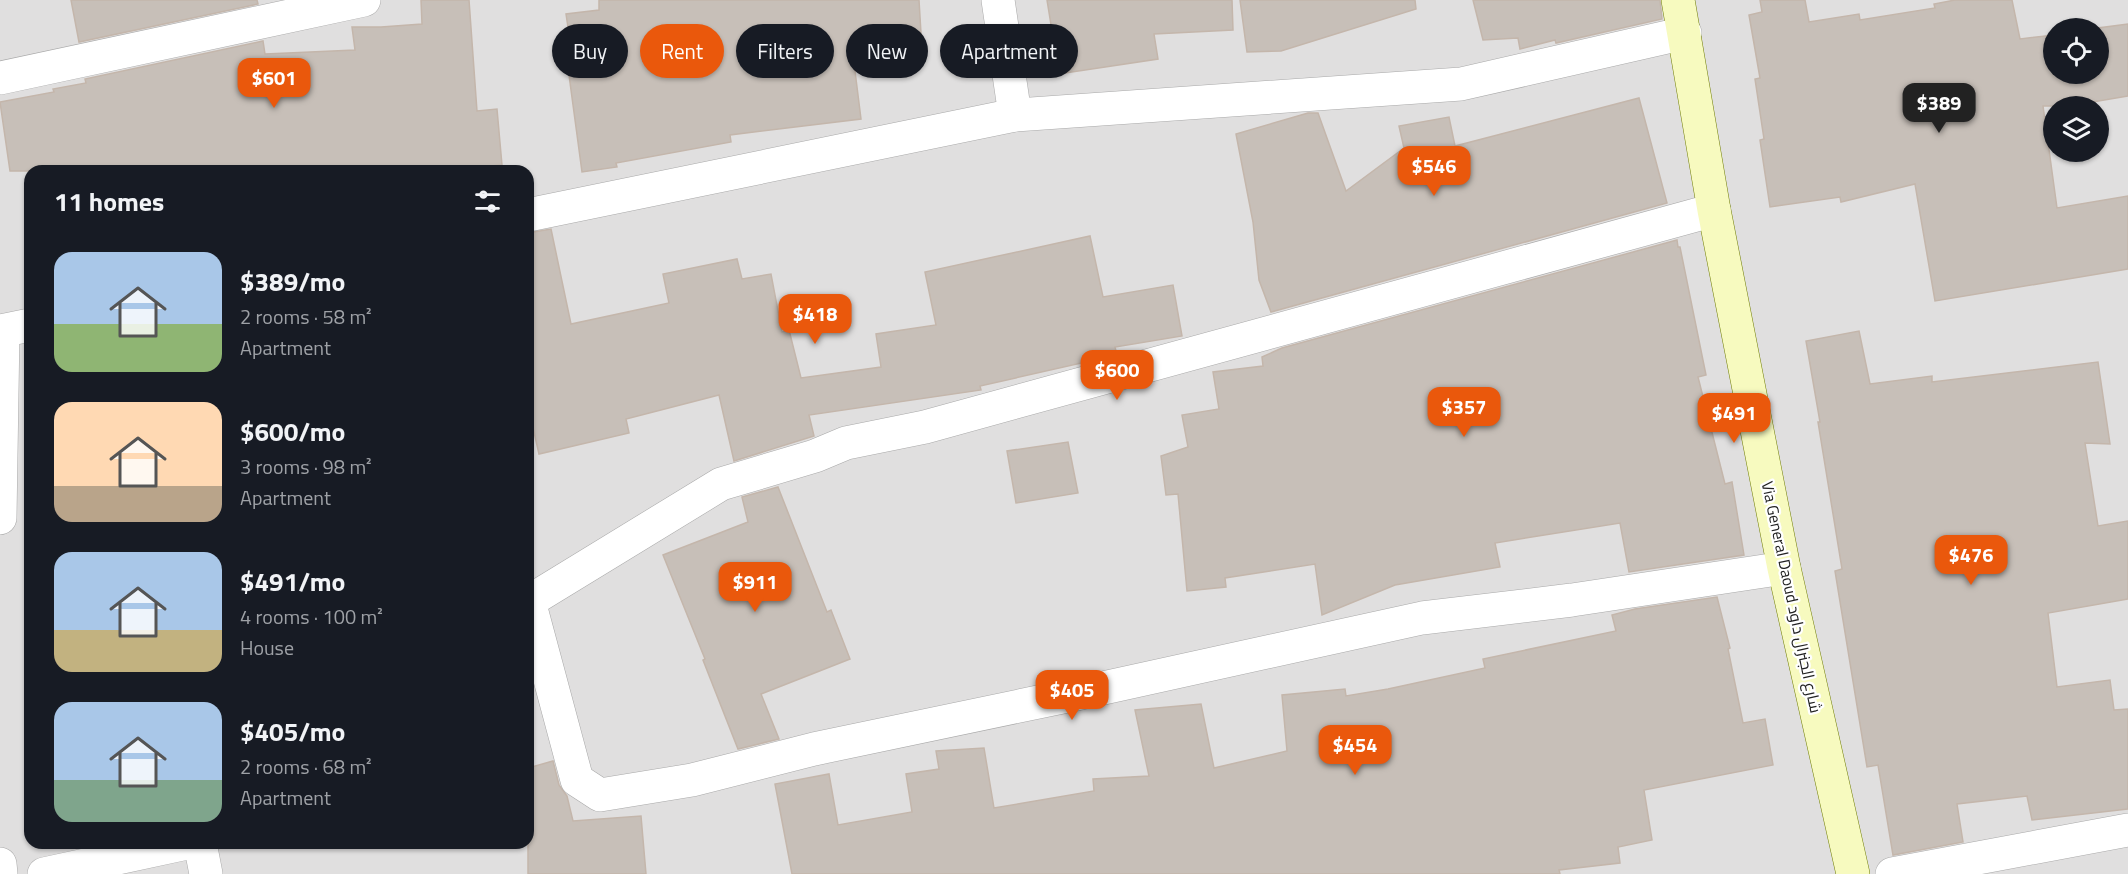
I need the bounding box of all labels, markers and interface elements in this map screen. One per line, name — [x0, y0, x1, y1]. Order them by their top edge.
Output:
map controls — [2043, 18, 2109, 162]
button: locate — [2043, 18, 2109, 84]
chip: Buy — [552, 24, 628, 78]
chip: Rent — [640, 24, 724, 78]
chip: Filters — [736, 24, 834, 78]
chip: New — [846, 24, 928, 78]
chip: Apartment — [940, 24, 1078, 78]
pin: $601 — [238, 58, 310, 109]
text: $601 — [252, 62, 296, 93]
pin: $389 — [1903, 83, 1975, 134]
text: $389 — [1917, 87, 1961, 118]
button: layers — [2043, 96, 2109, 162]
pin: $546 — [1398, 146, 1470, 197]
text: $546 — [1412, 150, 1456, 181]
text: 11 homes — [54, 182, 164, 221]
icon: filters — [471, 185, 504, 218]
text: $389/mo — [240, 262, 345, 301]
icon: home — [102, 276, 174, 348]
pin: $418 — [779, 294, 851, 345]
text: $418 — [793, 298, 837, 329]
text: 2 rooms · 58 m² — [240, 301, 372, 332]
text: Apartment — [240, 332, 331, 363]
pin: $600 — [1081, 350, 1153, 401]
text: $600 — [1095, 354, 1139, 385]
pin: $357 — [1428, 387, 1500, 438]
text: $357 — [1442, 391, 1486, 422]
pin: $491 — [1698, 393, 1770, 444]
text: $491 — [1712, 397, 1756, 428]
text: $600/mo — [240, 412, 345, 451]
icon: home — [102, 426, 174, 498]
text: 3 rooms · 98 m² — [240, 451, 372, 482]
street label: Via General Daoud شارع الجنرال داود — [1756, 479, 1828, 715]
text: Apartment — [240, 482, 331, 513]
pin: $476 — [1935, 535, 2007, 586]
text: $476 — [1949, 539, 1993, 570]
text: $491/mo — [240, 562, 345, 601]
pin: $911 — [719, 562, 791, 613]
text: $911 — [733, 566, 777, 597]
icon: home — [102, 576, 174, 648]
text: 4 rooms · 100 m² — [240, 601, 383, 632]
text: House — [240, 632, 294, 663]
pin: $405 — [1036, 670, 1108, 721]
text: $405 — [1050, 674, 1094, 705]
text: $405/mo — [240, 712, 345, 751]
pin: $454 — [1319, 725, 1391, 776]
icon: home — [102, 726, 174, 798]
text: $454 — [1333, 729, 1377, 760]
text: 2 rooms · 68 m² — [240, 751, 372, 782]
text: Apartment — [240, 782, 331, 813]

